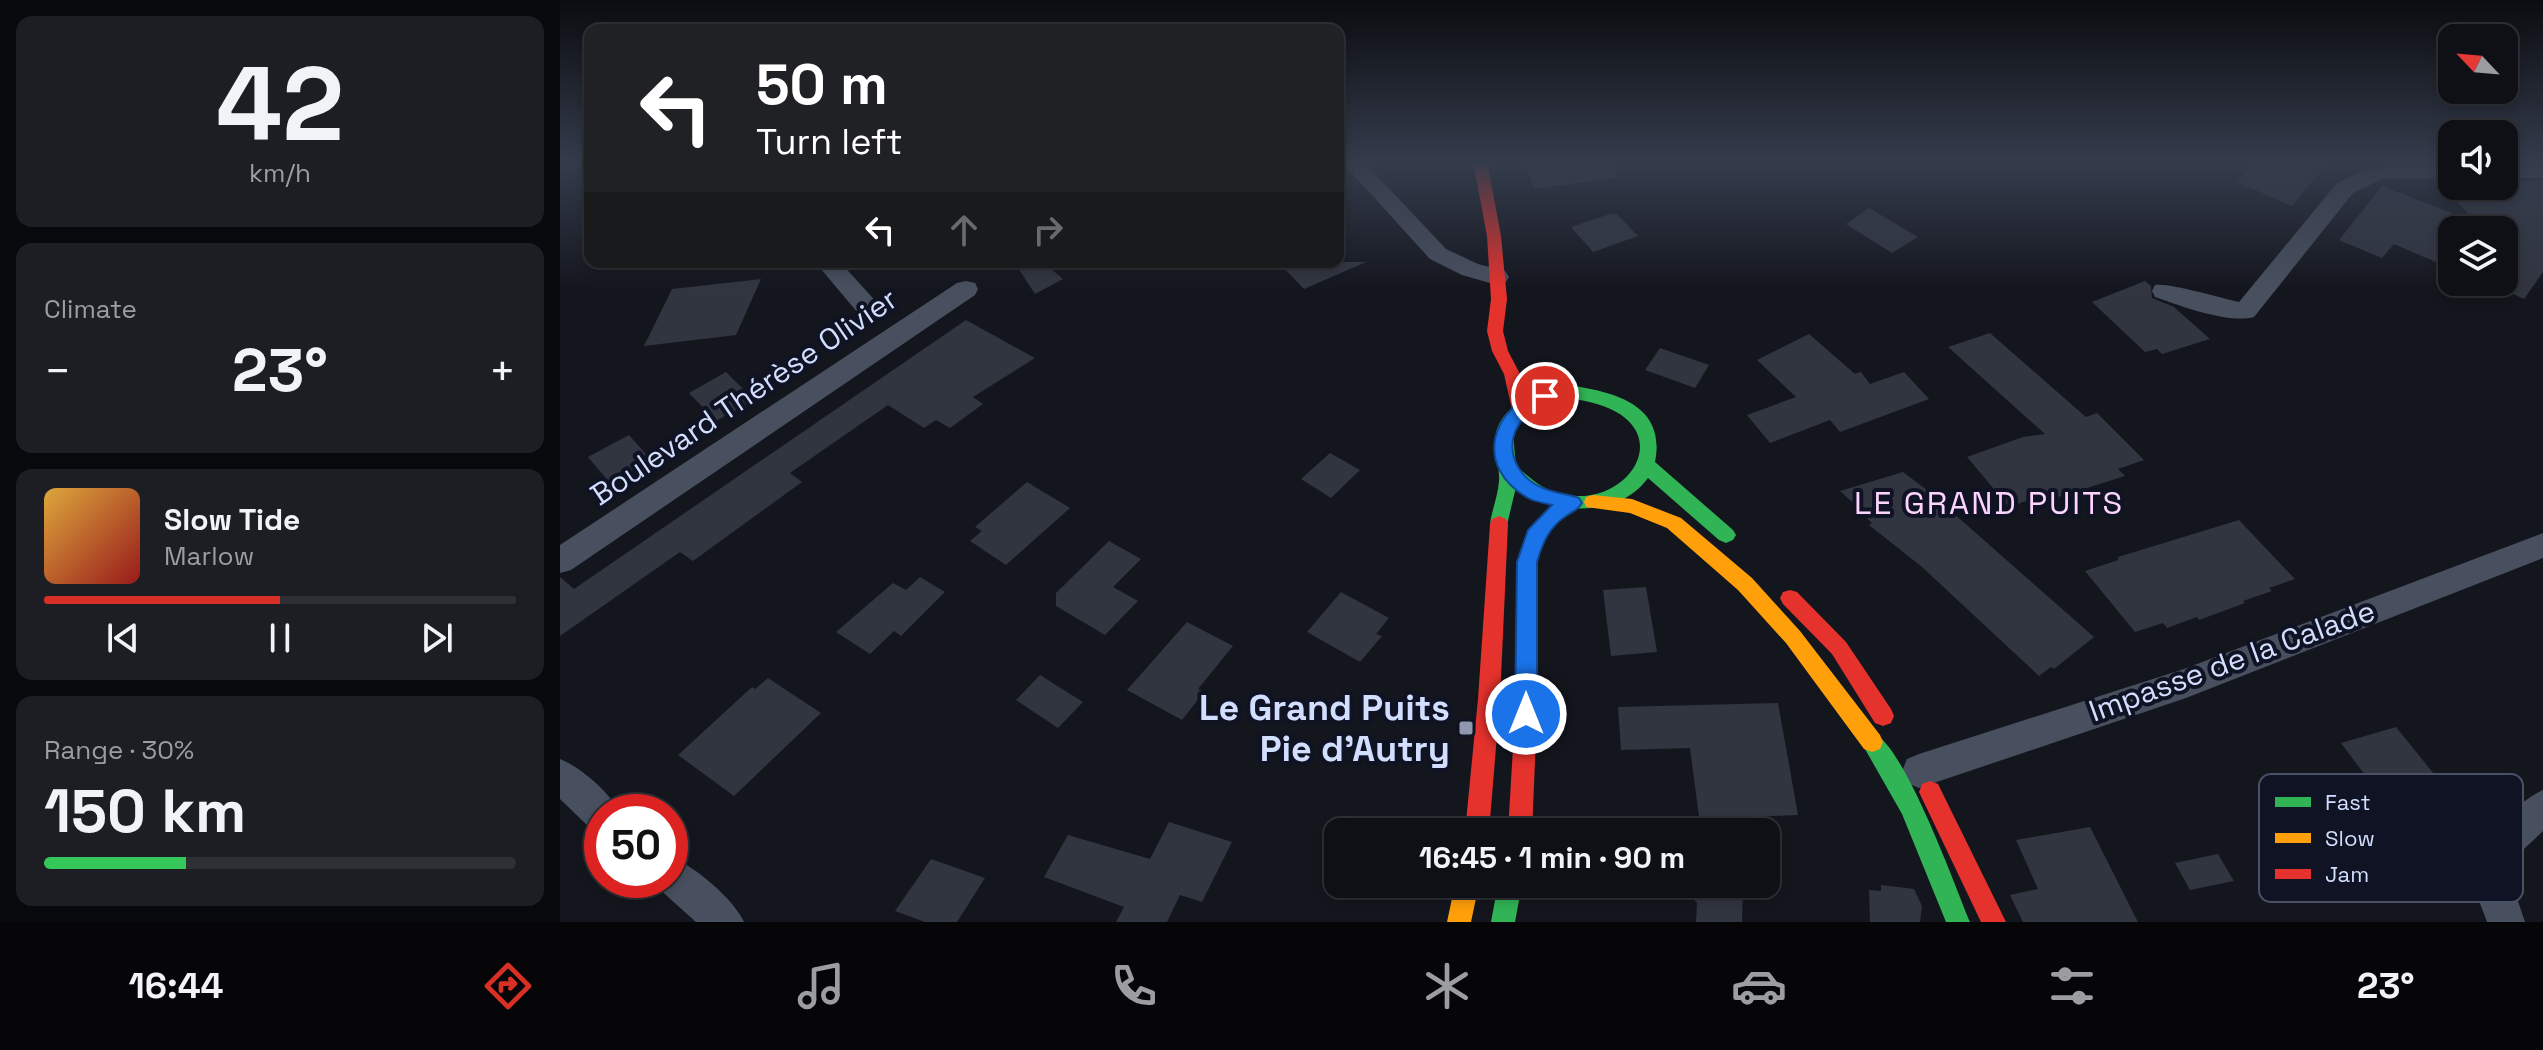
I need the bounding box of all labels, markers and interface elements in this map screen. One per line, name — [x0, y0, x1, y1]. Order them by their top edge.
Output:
north arrow — [2438, 24, 2518, 104]
map controls — [2438, 24, 2518, 296]
text: 42 — [216, 38, 344, 170]
text: 50 m — [756, 49, 888, 120]
icon: left — [624, 56, 728, 160]
text: Turn left — [756, 119, 903, 165]
button: sound — [2438, 120, 2518, 200]
text: km/h — [249, 156, 311, 190]
icon: left — [858, 208, 902, 252]
icon: ahead — [942, 208, 986, 252]
icon: right — [1026, 208, 1070, 252]
button: layers — [2438, 216, 2518, 296]
street label: Boulevard Thérèse Olivier — [583, 279, 905, 514]
text: Climate — [44, 292, 137, 326]
text: 23° — [232, 332, 328, 409]
text: − — [44, 343, 71, 399]
text: + — [489, 343, 516, 399]
pin — [1511, 362, 1579, 430]
icon: arrive — [1523, 374, 1567, 418]
district label: LE GRAND PUITS — [1854, 483, 2124, 523]
text: Slow Tide — [164, 500, 300, 539]
text: Marlow — [164, 539, 254, 573]
street label: Impasse de la Calade — [2083, 591, 2380, 730]
icon: previous — [101, 616, 145, 660]
icon: pause — [258, 616, 302, 660]
icon: next — [415, 616, 459, 660]
position arrow — [1484, 672, 1568, 756]
place label: Le Grand Puits Pie d'Autry — [1199, 685, 1450, 772]
marker: Le Grand Puits Pie d'Autry — [1457, 719, 1475, 737]
text: Range · 30% — [44, 733, 194, 767]
text: 150 km — [44, 773, 246, 850]
legend — [2259, 774, 2523, 902]
text: Fast — [2325, 788, 2371, 816]
speed limit sign: 50 — [584, 794, 688, 898]
text: Slow — [2325, 824, 2375, 852]
text: 16:45 · 1 min · 90 m — [1419, 838, 1685, 877]
text: Jam — [2325, 860, 2369, 888]
icon: directions — [480, 958, 536, 1014]
icon: music — [793, 958, 849, 1014]
icon: phone — [1106, 958, 1162, 1014]
icon: climate — [1419, 958, 1475, 1014]
icon: car — [1731, 958, 1787, 1014]
icon: filters — [2044, 958, 2100, 1014]
text: 16:44 — [128, 963, 223, 1009]
text: 23° — [2357, 963, 2414, 1009]

